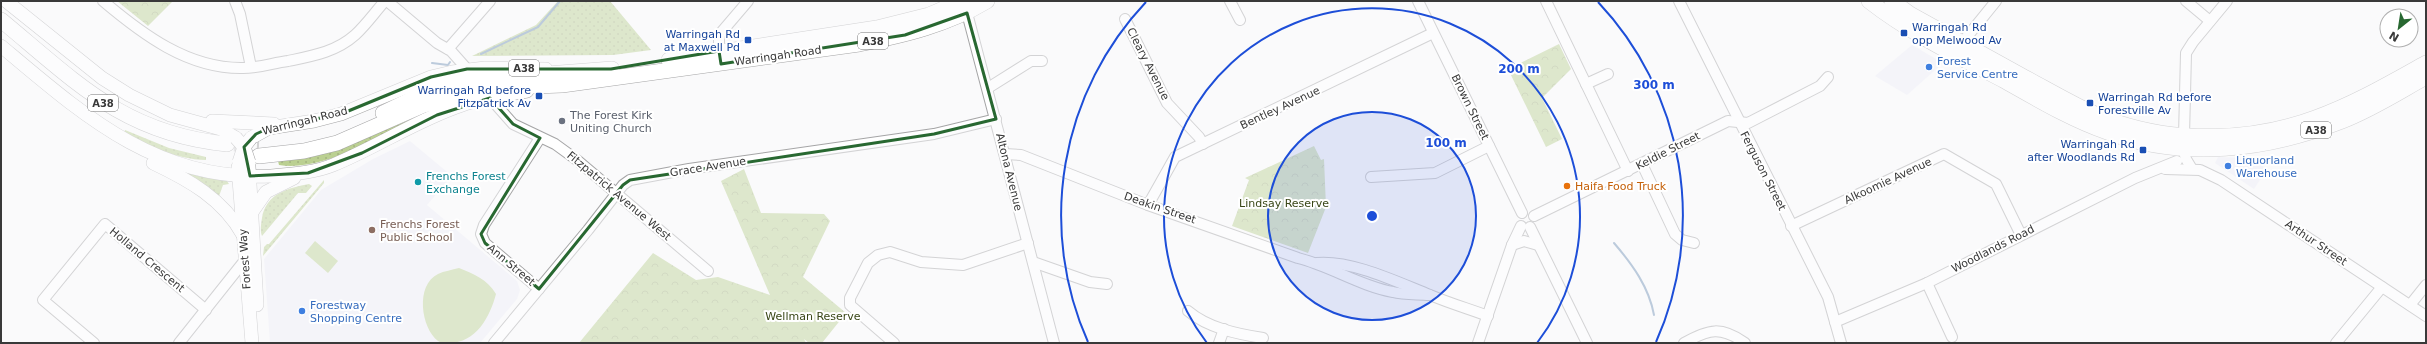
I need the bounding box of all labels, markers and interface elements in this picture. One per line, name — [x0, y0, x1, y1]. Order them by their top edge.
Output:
north arrow — [2379, 8, 2419, 48]
place label: Warringah Rd opp Melwood Av — [1912, 21, 2002, 47]
street label: Cleary Avenue — [1124, 26, 1172, 103]
place label: Warringah Rd at Maxwell Pd — [664, 28, 740, 54]
marker: Warringah Rd opp Melwood Av — [1899, 28, 1909, 38]
text: N — [2387, 28, 2401, 44]
road number: A38 — [858, 33, 888, 49]
marker: Warringah Rd at Maxwell Pd — [743, 35, 753, 45]
street label: Warringah Road — [734, 43, 822, 69]
place label: Forest Service Centre — [1937, 55, 2018, 81]
road number: A38 — [509, 60, 539, 76]
text: 200 m — [1498, 62, 1540, 76]
marker: Forest Service Centre — [1924, 62, 1934, 72]
street label: Brown Street — [1448, 72, 1492, 143]
text: 300 m — [1633, 78, 1675, 92]
place label: Warringah Rd before Fitzpatrick Av — [417, 84, 531, 110]
street label: Bentley Avenue — [1238, 84, 1322, 132]
marker: Warringah Rd before Fitzpatrick Av — [534, 91, 544, 101]
place label: Warringah Rd before Forestville Av — [2098, 91, 2212, 117]
road number: A38 — [88, 95, 118, 111]
marker: Warringah Rd before Forestville Av — [2085, 98, 2095, 108]
street label: Warringah Road — [261, 104, 349, 138]
place label: The Forest Kirk Uniting Church — [569, 109, 653, 135]
marker: The Forest Kirk Uniting Church — [557, 116, 567, 126]
road number: A38 — [2301, 122, 2331, 138]
street label: Keldie Street — [1634, 129, 1703, 173]
street label: Ferguson Street — [1737, 129, 1789, 213]
street label: Altona Avenue — [993, 132, 1025, 212]
text: 100 m — [1425, 136, 1467, 150]
place label: Warringah Rd after Woodlands Rd — [2027, 138, 2135, 164]
marker: Warringah Rd after Woodlands Rd — [2138, 145, 2148, 155]
street label: Fitzpatrick Avenue West — [564, 149, 674, 244]
place label: Liquorland Warehouse — [2236, 154, 2297, 180]
street label: Grace Avenue — [669, 155, 747, 179]
street label: Alkoomie Avenue — [1842, 155, 1934, 207]
marker: Liquorland Warehouse — [2223, 161, 2233, 171]
place label: Frenchs Forest Exchange — [426, 170, 506, 196]
marker: Frenchs Forest Exchange — [413, 177, 423, 187]
place label: Haifa Food Truck — [1575, 180, 1667, 193]
marker: Haifa Food Truck — [1562, 181, 1572, 191]
street label: Deakin Street — [1122, 190, 1198, 227]
park label: Lindsay Reserve — [1239, 197, 1329, 210]
centre of rings — [1365, 209, 1379, 223]
place label: Frenchs Forest Public School — [380, 218, 460, 244]
street label: Arthur Street — [2283, 218, 2350, 269]
street label: Woodlands Road — [1949, 222, 2037, 276]
street label: Holland Crescent — [107, 225, 188, 296]
marker: Frenchs Forest Public School — [367, 225, 377, 235]
street label: Forest Way — [236, 228, 254, 290]
street label: Ann Street — [484, 241, 538, 289]
place label: Forestway Shopping Centre — [310, 299, 402, 325]
marker: Forestway Shopping Centre — [297, 306, 307, 316]
park label: Wellman Reserve — [765, 310, 861, 323]

